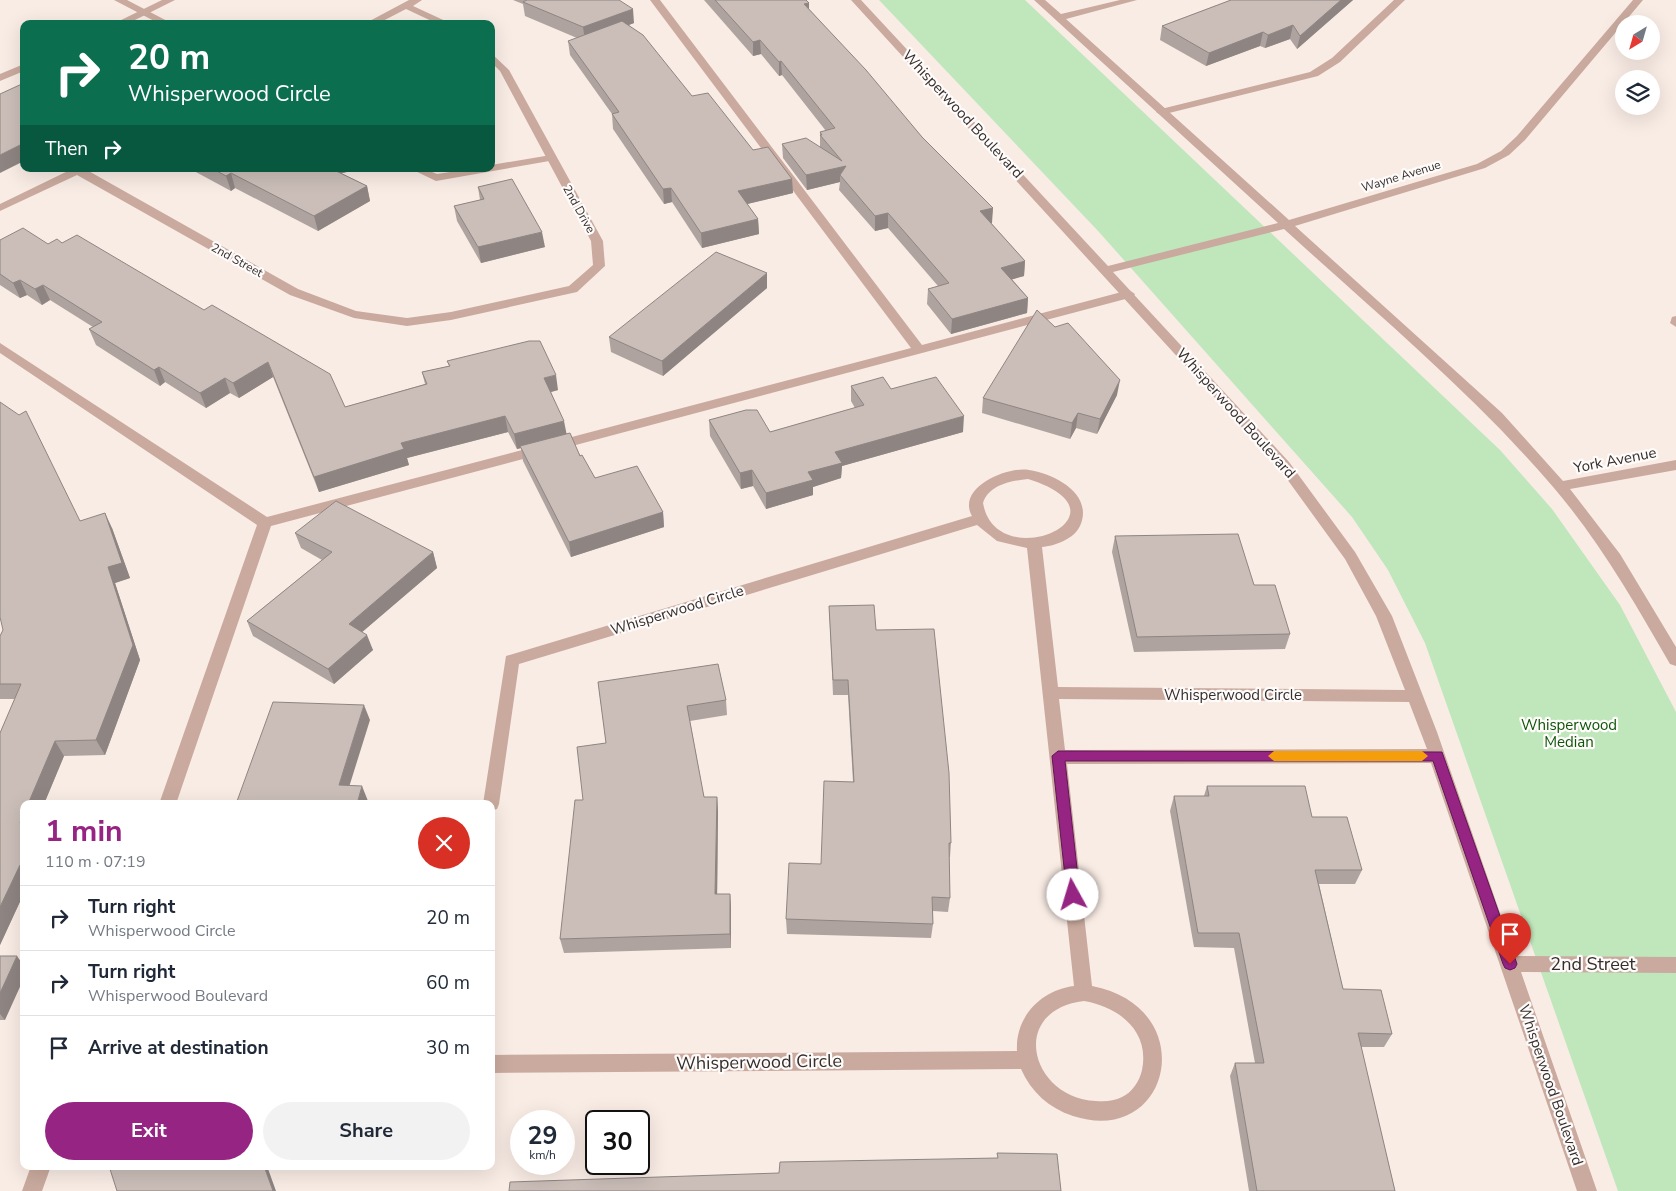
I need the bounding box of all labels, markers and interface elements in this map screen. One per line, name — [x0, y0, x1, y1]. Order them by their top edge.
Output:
north arrow — [1615, 15, 1660, 60]
map controls — [1615, 15, 1660, 115]
text: 20 m — [128, 34, 210, 81]
icon: right — [45, 40, 110, 105]
street label: Whisperwood Boulevard — [898, 45, 1028, 183]
button: layers — [1615, 70, 1660, 115]
text: Whisperwood Circle — [128, 79, 331, 109]
icon: right — [98, 135, 126, 163]
text: Then — [45, 136, 88, 162]
street label: Wayne Avenue — [1359, 156, 1443, 196]
street label: 2nd Drive — [559, 182, 599, 236]
street label: 2nd Street — [208, 239, 266, 281]
street label: Whisperwood Boulevard — [1172, 344, 1300, 482]
street label: York Avenue — [1571, 442, 1658, 478]
street label: Whisperwood Circle — [608, 580, 746, 640]
street label: Whisperwood Circle — [1164, 685, 1302, 705]
park label: Whisperwood Median — [1521, 715, 1617, 752]
text: 1 min — [45, 811, 123, 852]
button: close — [418, 817, 470, 869]
text: 110 m · 07:19 — [45, 851, 146, 873]
position arrow — [1046, 868, 1098, 920]
text: Turn right — [88, 894, 175, 920]
icon: right — [45, 904, 73, 932]
text: 20 m — [426, 905, 470, 931]
pin — [1489, 913, 1531, 964]
text: Whisperwood Circle — [88, 920, 235, 942]
icon: arrive — [1496, 920, 1524, 948]
street label: 2nd Street — [1550, 952, 1636, 976]
text: Turn right — [88, 959, 175, 985]
icon: right — [45, 969, 73, 997]
text: 60 m — [426, 970, 470, 996]
text: Whisperwood Boulevard — [88, 985, 268, 1007]
street label: Whisperwood Boulevard — [1514, 1002, 1588, 1168]
icon: arrive — [45, 1034, 73, 1062]
text: Arrive at destination — [88, 1035, 269, 1061]
text: 30 m — [426, 1035, 470, 1061]
street label: Whisperwood Circle — [676, 1049, 842, 1075]
button: Exit — [45, 1102, 253, 1160]
button: Share — [263, 1102, 470, 1160]
speed limit sign: 30 — [585, 1110, 650, 1175]
text: 29 — [527, 1119, 558, 1153]
text: km/h — [529, 1147, 556, 1163]

